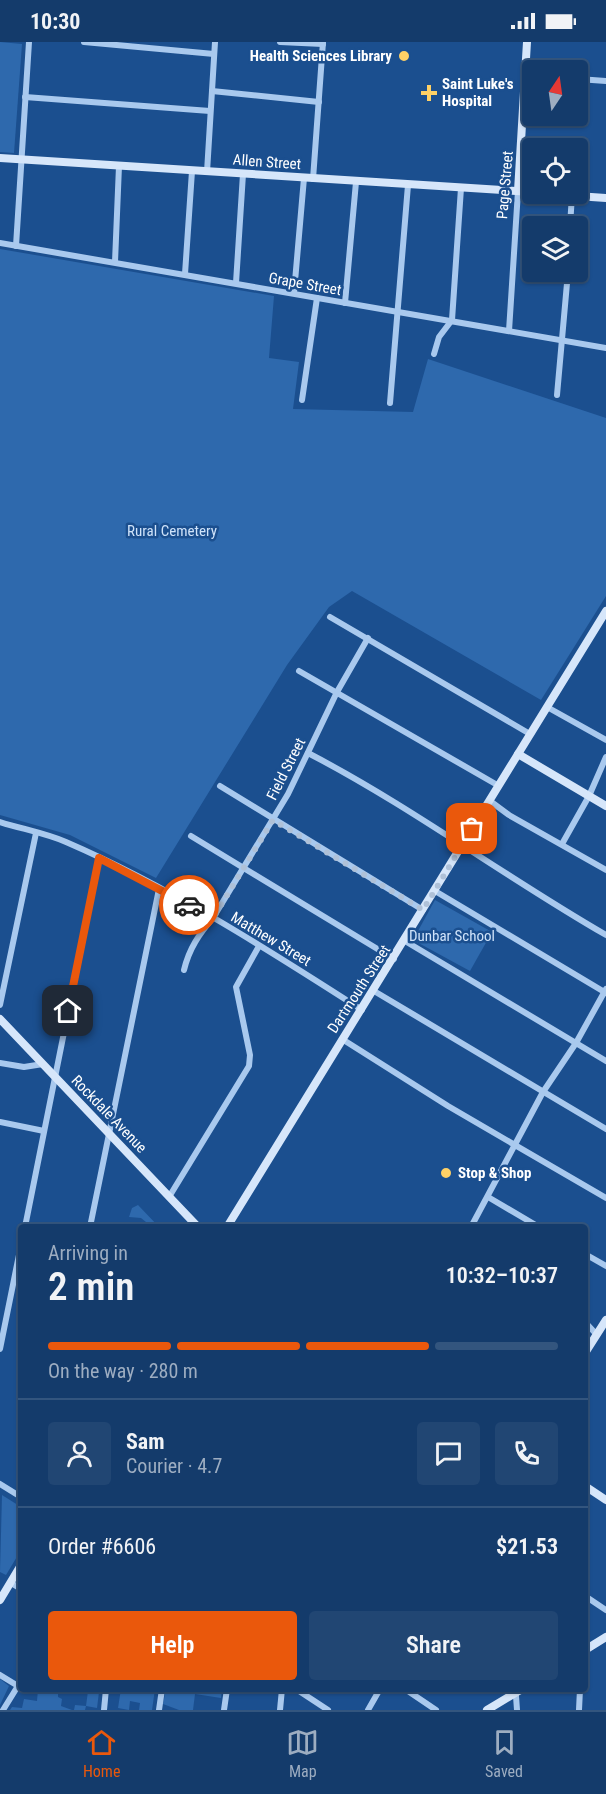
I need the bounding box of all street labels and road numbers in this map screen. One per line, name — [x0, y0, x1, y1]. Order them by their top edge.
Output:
street label: Page Street — [493, 150, 517, 220]
street label: Allen Street — [232, 151, 302, 173]
street label: Grape Street — [267, 269, 343, 299]
street label: Field Street — [263, 735, 309, 803]
street label: Matthew Street — [228, 908, 314, 970]
street label: Dartmouth Street — [324, 942, 394, 1036]
street label: Rockdale Avenue — [68, 1072, 150, 1156]

